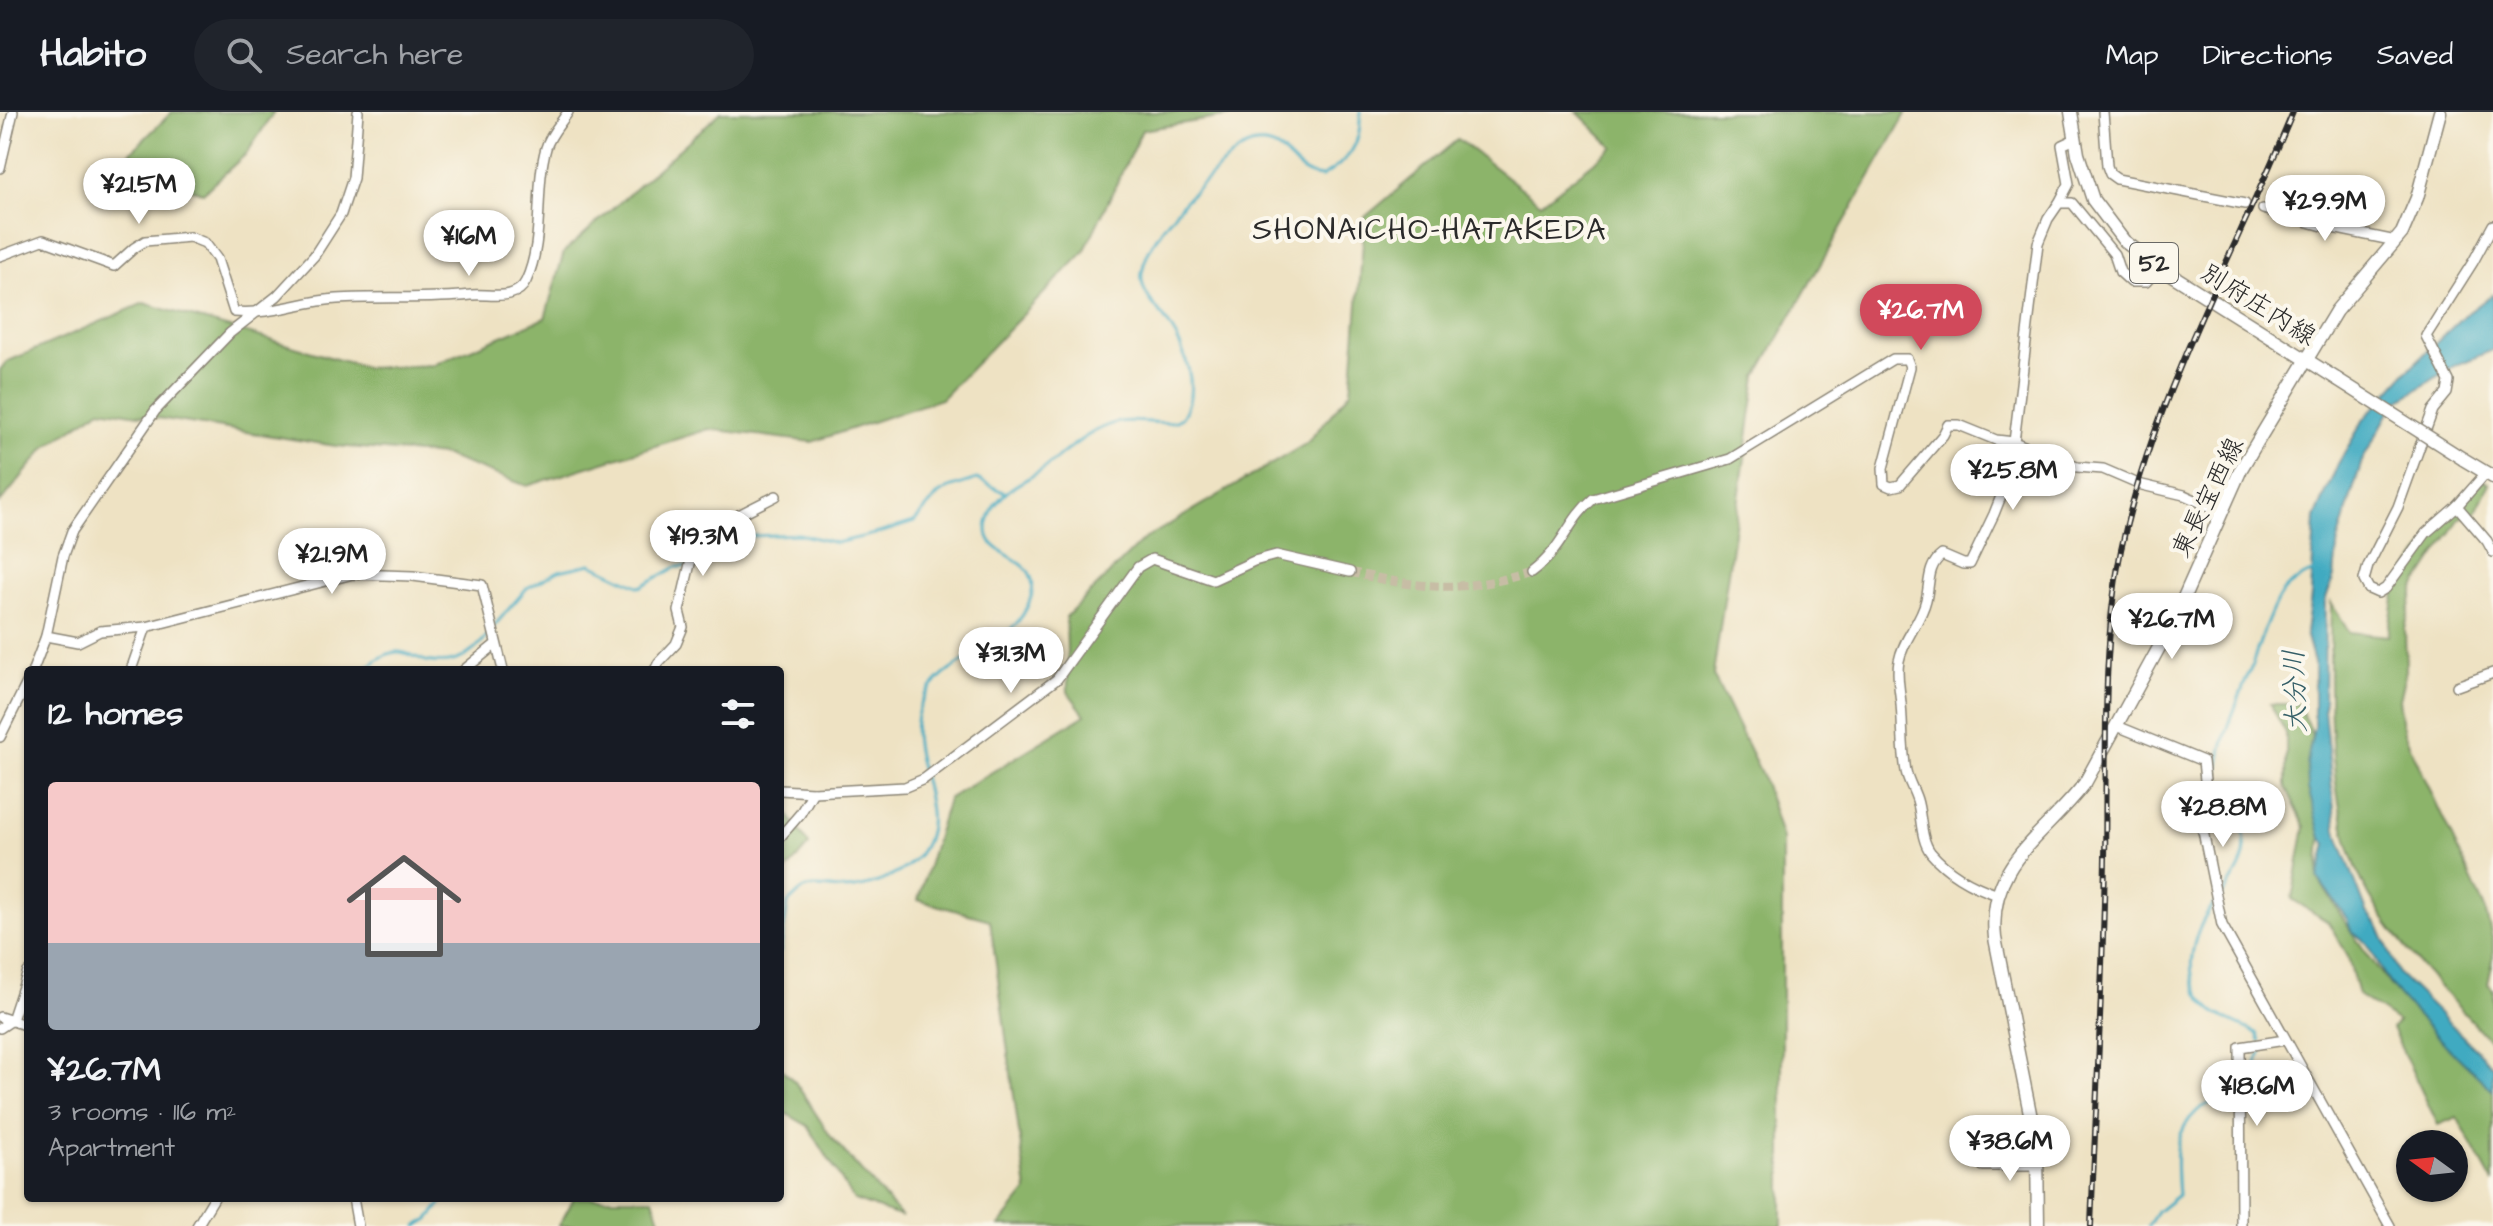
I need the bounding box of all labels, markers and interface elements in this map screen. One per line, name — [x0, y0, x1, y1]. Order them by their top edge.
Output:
search box — [194, 19, 754, 91]
text: Habito — [40, 29, 146, 81]
icon: search — [222, 33, 266, 77]
text: Search here — [286, 34, 463, 76]
text: Map — [2106, 36, 2159, 75]
text: Directions — [2203, 36, 2333, 75]
text: Saved — [2377, 36, 2453, 75]
pin: ¥21.5M — [74, 158, 204, 226]
text: ¥21.5M — [101, 166, 177, 202]
pin: ¥29.9M — [2260, 175, 2390, 243]
text: ¥29.9M — [2283, 183, 2367, 219]
district label: SHONAICHO-HATAKEDA — [1253, 209, 1607, 251]
pin: ¥16M — [422, 210, 516, 278]
text: ¥16M — [441, 218, 497, 254]
road number: 52 — [2130, 243, 2178, 283]
street label: 別府庄内線 — [2194, 255, 2323, 355]
pin: ¥26.7M — [1856, 284, 1986, 352]
text: ¥26.7M — [1878, 292, 1964, 328]
street label: 東長宝西線 — [2163, 431, 2253, 564]
pin: ¥25.8M — [1948, 444, 2078, 512]
text: ¥25.8M — [1968, 452, 2058, 488]
pin: ¥19.3M — [638, 510, 768, 578]
text: ¥19.3M — [668, 518, 738, 554]
pin: ¥21.9M — [267, 528, 397, 596]
text: ¥21.9M — [296, 536, 368, 572]
pin: ¥26.7M — [2107, 593, 2237, 661]
text: ¥26.7M — [2129, 601, 2215, 637]
pin: ¥31.3M — [946, 627, 1076, 695]
text: ¥31.3M — [977, 635, 1045, 671]
water label: 大分川 — [2275, 648, 2316, 734]
text: 12 homes — [48, 690, 183, 738]
icon: filters — [716, 692, 760, 736]
pin: ¥28.8M — [2158, 781, 2288, 849]
text: ¥28.8M — [2179, 789, 2267, 825]
icon: home — [332, 834, 476, 978]
text: ¥26.7M — [48, 1046, 161, 1094]
pin: ¥18.6M — [2192, 1060, 2322, 1128]
text: ¥18.6M — [2219, 1068, 2295, 1104]
text: 3 rooms · 116 m² — [48, 1094, 236, 1130]
pin: ¥38.6M — [1945, 1115, 2075, 1183]
text: ¥38.6M — [1967, 1123, 2053, 1159]
text: Apartment — [48, 1130, 175, 1166]
north arrow — [2396, 1130, 2468, 1202]
map controls — [2396, 1130, 2468, 1202]

